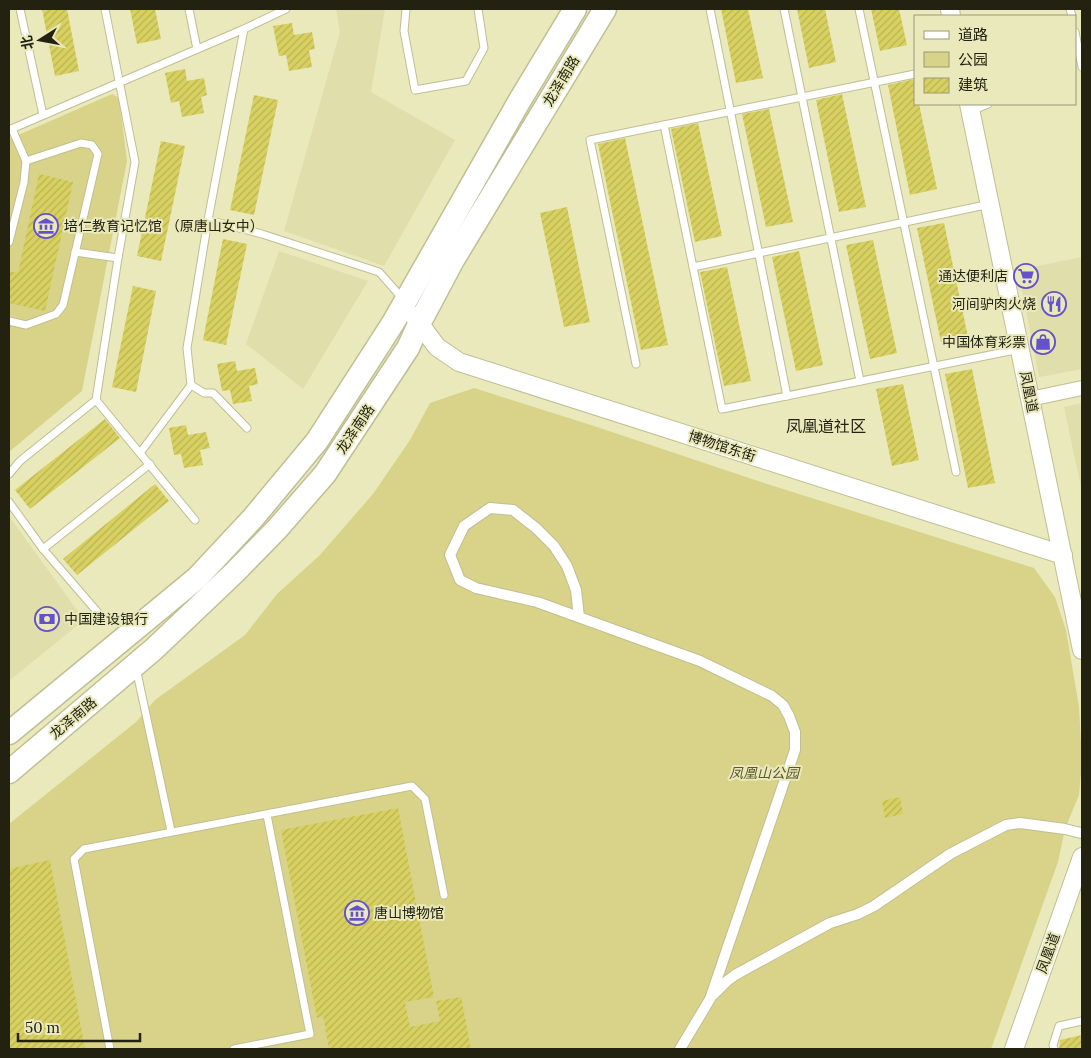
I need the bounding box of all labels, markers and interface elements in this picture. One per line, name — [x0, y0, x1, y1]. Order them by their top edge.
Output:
north arrow — [15, 15, 65, 65]
legend — [914, 15, 1076, 105]
text: 道路 — [958, 25, 988, 44]
text: 北 — [17, 34, 37, 51]
text: 公园 — [958, 50, 988, 69]
street label: 龙泽南路 — [539, 52, 583, 110]
text: 建筑 — [958, 75, 988, 94]
museum icon: 培仁教育记忆馆 （原唐山女中） — [33, 213, 59, 239]
place label: 培仁教育记忆馆 （原唐山女中） — [64, 217, 264, 235]
supermarket icon: 通达便利店 — [1013, 263, 1039, 289]
place label: 通达便利店 — [938, 267, 1008, 285]
restaurant icon: 河间驴肉火烧 — [1041, 291, 1067, 317]
place label: 河间驴肉火烧 — [952, 295, 1036, 313]
shop icon: 中国体育彩票 — [1030, 329, 1056, 355]
place label: 中国体育彩票 — [942, 333, 1026, 351]
street label: 凤凰道 — [1016, 370, 1042, 414]
street label: 龙泽南路 — [332, 401, 378, 457]
district label: 凤凰道社区 — [786, 416, 866, 436]
street label: 博物馆东街 — [686, 427, 758, 465]
bank icon: 中国建设银行 — [34, 606, 60, 632]
place label: 中国建设银行 — [64, 610, 148, 628]
street label: 龙泽南路 — [46, 693, 100, 743]
park label: 凤凰山公园 — [729, 764, 801, 782]
museum icon: 唐山博物馆 — [344, 900, 370, 926]
place label: 唐山博物馆 — [374, 904, 444, 922]
street label: 凤凰道 — [1032, 930, 1064, 976]
scale bar — [18, 1010, 140, 1042]
text: 50 m — [25, 1018, 60, 1037]

